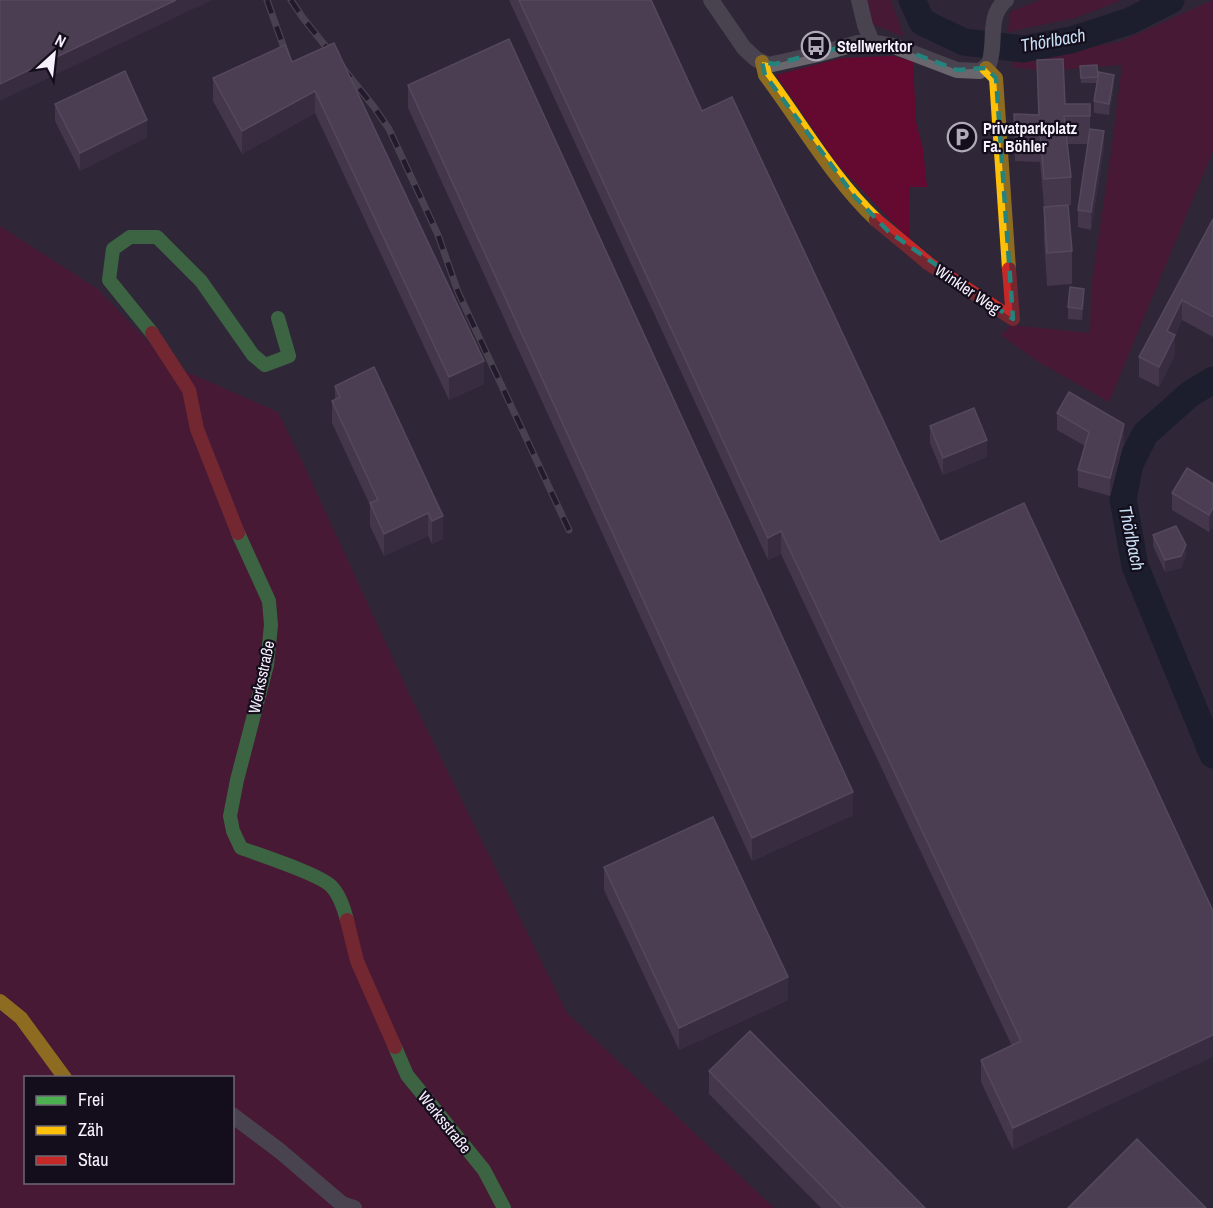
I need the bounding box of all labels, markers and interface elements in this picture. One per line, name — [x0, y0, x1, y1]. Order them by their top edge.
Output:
water label: Thörlbach — [1019, 22, 1087, 58]
north arrow — [24, 24, 84, 84]
text: N — [52, 29, 70, 53]
bus stop icon: Stellwerktor — [800, 30, 832, 62]
place label: Stellwerktor — [837, 35, 913, 57]
place label: Privatparkplatz Fa. Böhler — [983, 117, 1078, 157]
parking icon: Privatparkplatz Fa. Böhler — [946, 121, 978, 153]
street label: Winkler Weg — [931, 259, 1006, 319]
water label: Thörlbach — [1113, 503, 1151, 573]
street label: Werksstraße — [243, 638, 279, 716]
legend — [24, 1076, 234, 1184]
street label: Werksstraße — [413, 1086, 477, 1158]
text: Frei — [78, 1087, 104, 1112]
text: Zäh — [78, 1117, 103, 1142]
text: Stau — [78, 1147, 108, 1172]

